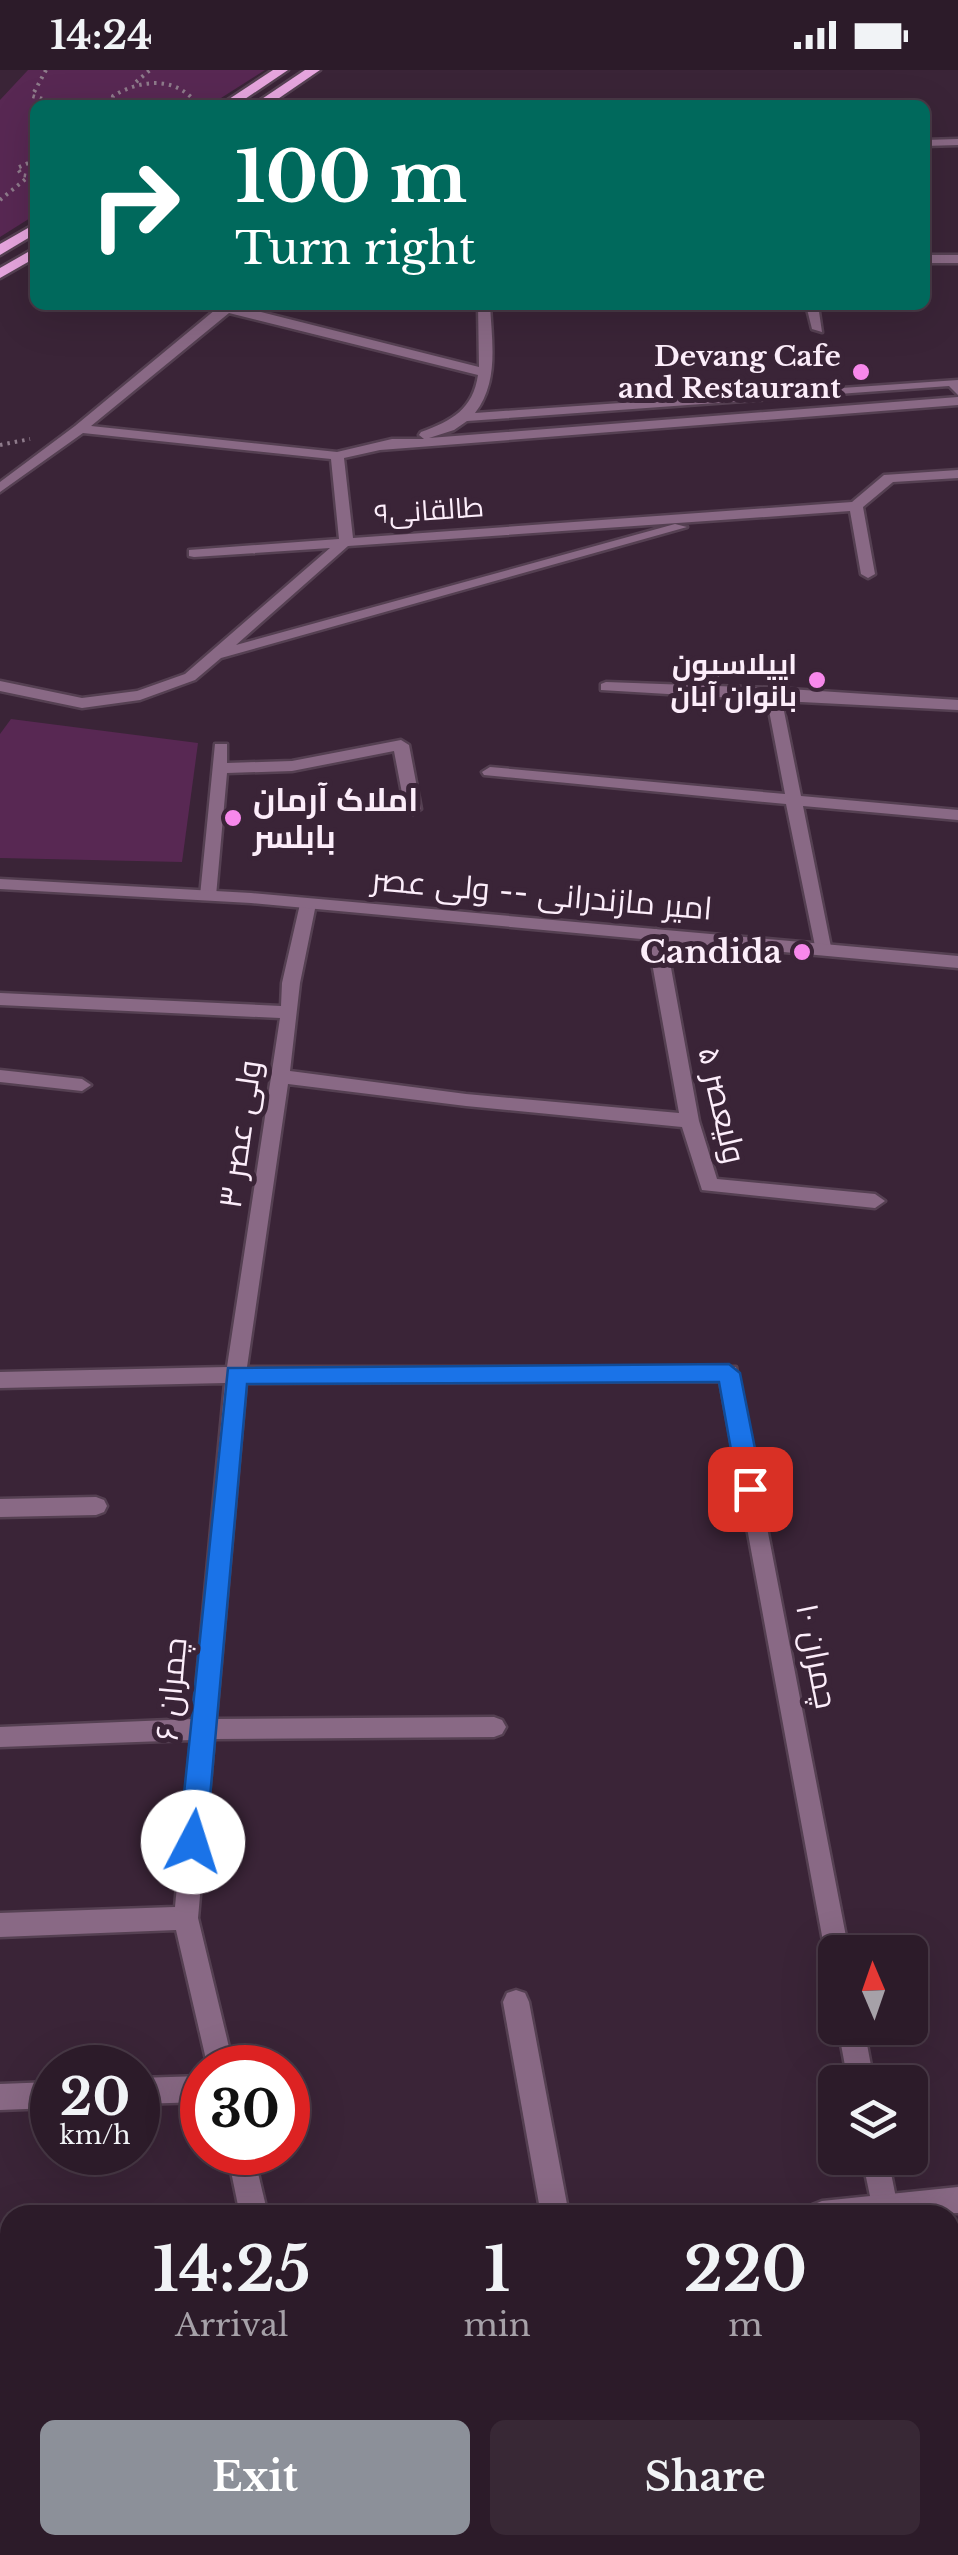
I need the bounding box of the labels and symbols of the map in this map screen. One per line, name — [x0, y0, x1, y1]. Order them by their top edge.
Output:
place label: Devang Cafe and Restaurant — [618, 339, 841, 406]
marker: Devang Cafe and Restaurant — [850, 361, 872, 383]
street label: طالقانی۹ — [373, 489, 485, 532]
place label: اپیلاسیون بانوان آبان — [670, 647, 797, 714]
marker: اپیلاسیون بانوان آبان — [806, 669, 828, 691]
place label: املاک آرمان بابلسر — [252, 780, 418, 857]
marker: املاک آرمان بابلسر — [222, 807, 244, 829]
street label: امیر مازندرانی -- ولی عصر — [368, 859, 714, 929]
place label: Candida — [640, 932, 782, 972]
marker: Candida — [791, 941, 813, 963]
street label: ولیعصر ۵ — [689, 1043, 755, 1167]
street label: ولی عصر ۳ — [210, 1057, 270, 1211]
pin — [708, 1447, 793, 1532]
street label: چمران ۱۰ — [786, 1600, 847, 1712]
street label: چمران ۶ — [147, 1636, 196, 1742]
position arrow — [141, 1790, 245, 1894]
north arrow — [818, 1935, 928, 2045]
speed limit sign: 30 — [180, 2045, 310, 2175]

